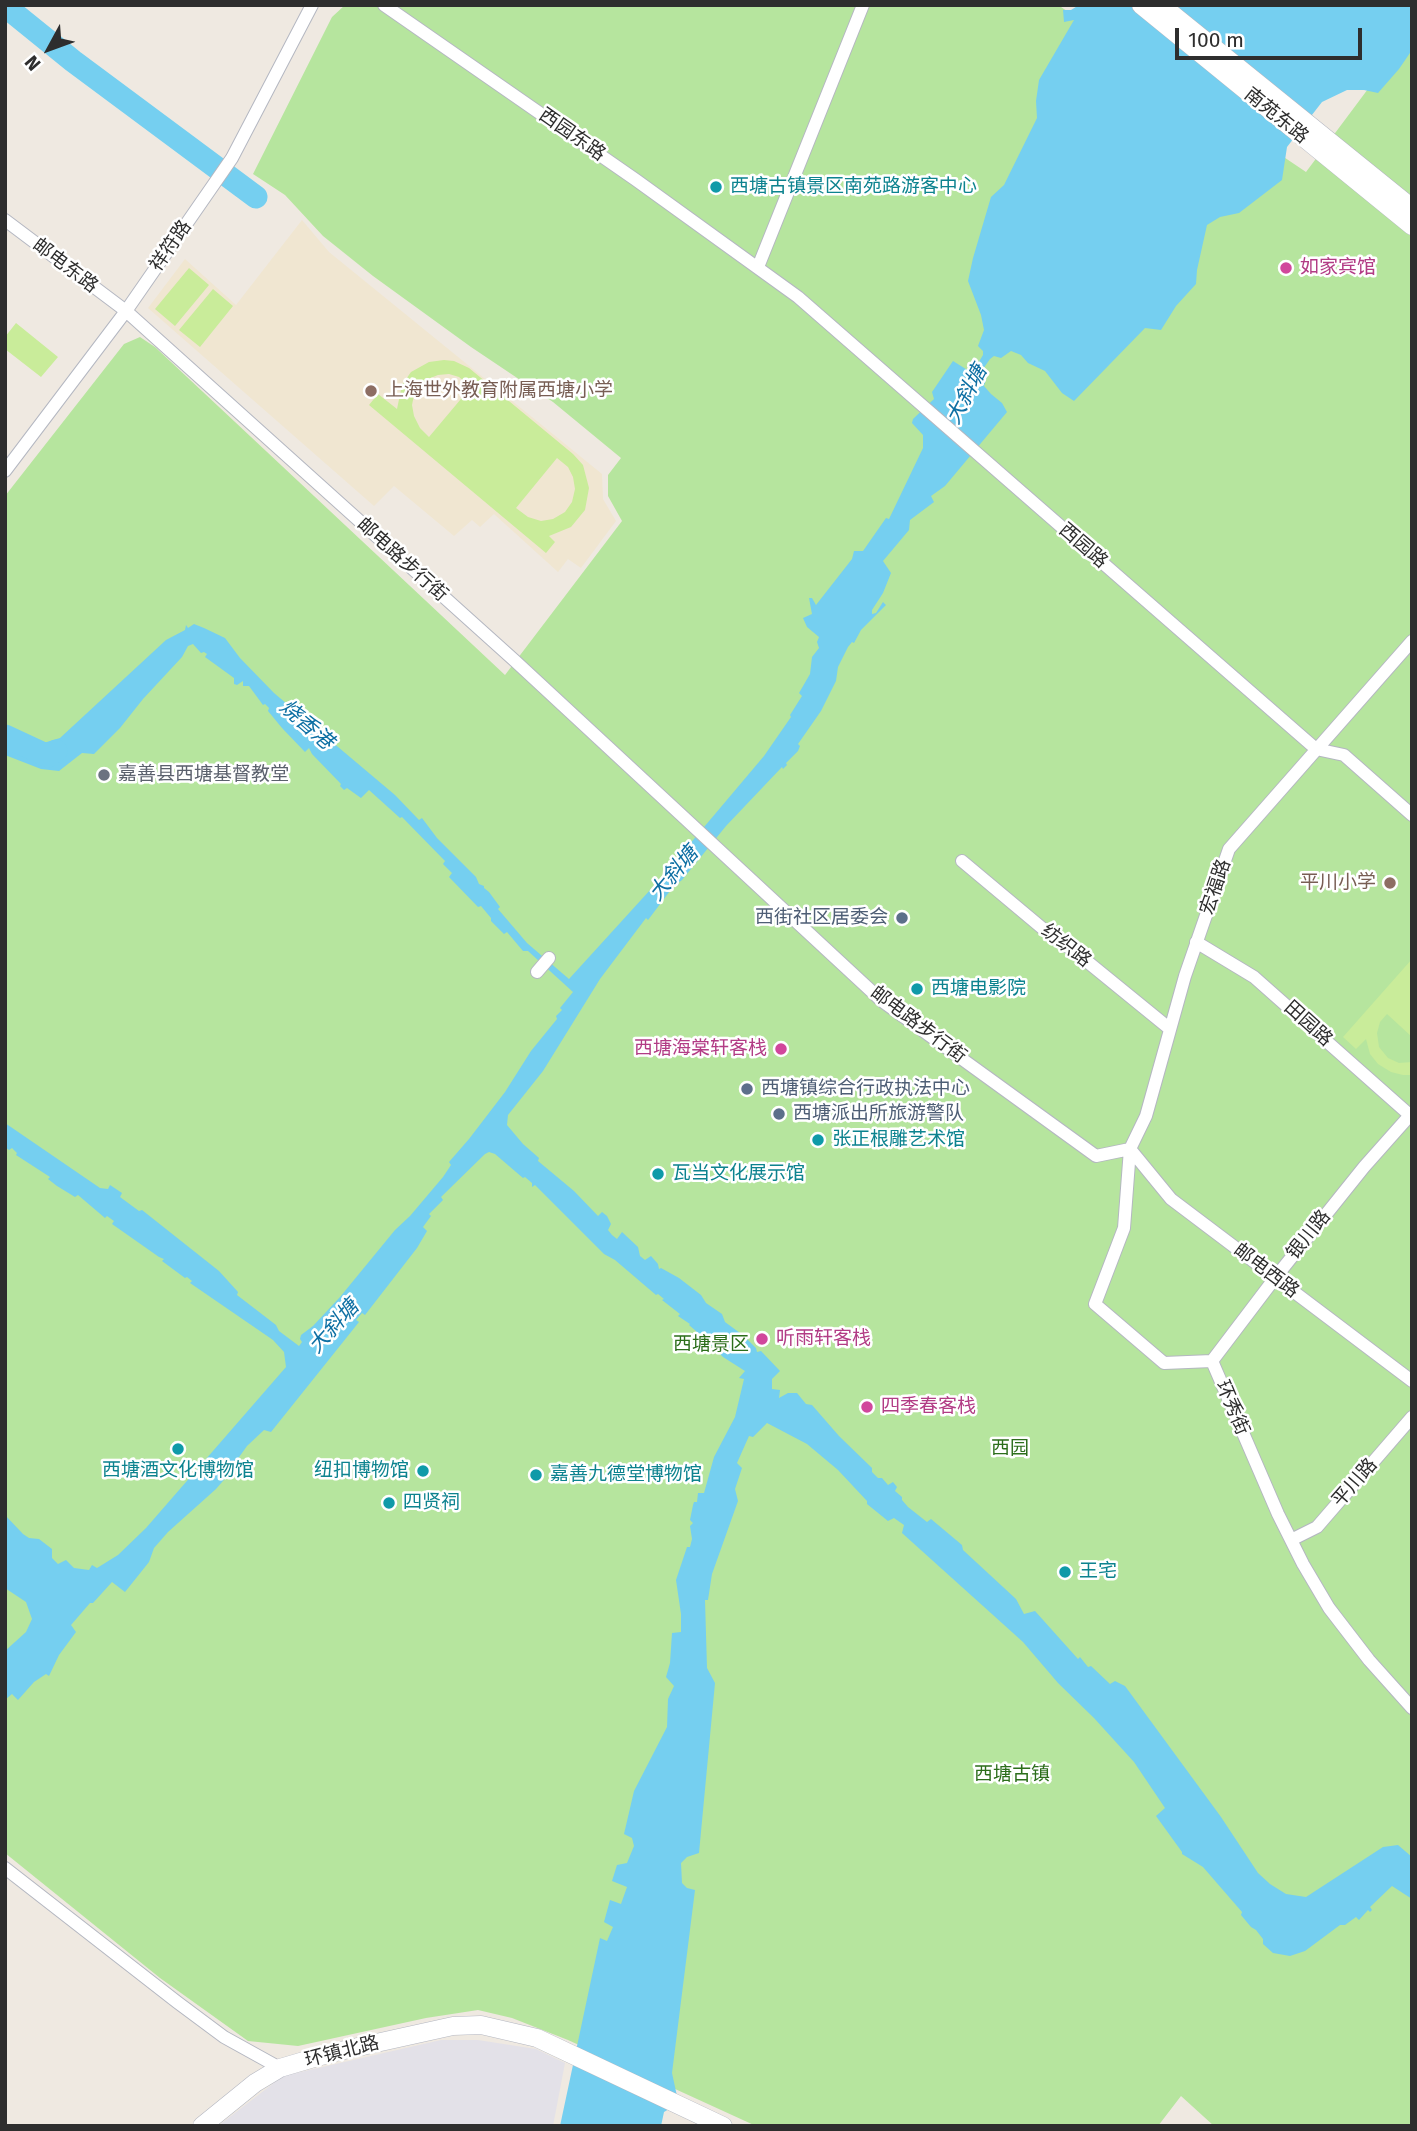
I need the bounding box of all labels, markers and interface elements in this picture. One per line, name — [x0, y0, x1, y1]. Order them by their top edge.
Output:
north arrow — [14, 14, 84, 84]
scale bar — [1179, 14, 1366, 58]
text: 100 m — [1188, 27, 1244, 53]
text: N — [20, 51, 46, 75]
street label: 南苑东路 — [1239, 83, 1313, 149]
street label: 西园东路 — [534, 104, 610, 166]
place label: 西塘古镇景区南苑路游客中心 — [730, 176, 977, 198]
marker: 西塘古镇景区南苑路游客中心 — [708, 179, 724, 195]
street label: 祥符路 — [145, 216, 197, 276]
street label: 邮电东路 — [28, 234, 102, 298]
place label: 如家宾馆 — [1300, 257, 1376, 279]
marker: 如家宾馆 — [1278, 260, 1294, 276]
water label: 大斜塘 — [941, 361, 993, 429]
place label: 上海世外教育附属西塘小学 — [385, 380, 613, 402]
marker: 上海世外教育附属西塘小学 — [363, 383, 379, 399]
street label: 邮电路步行街 — [352, 513, 452, 607]
street label: 西园路 — [1054, 519, 1112, 573]
water label: 烧香港 — [274, 695, 338, 755]
place label: 嘉善县西塘基督教堂 — [118, 764, 289, 786]
marker: 嘉善县西塘基督教堂 — [96, 767, 112, 783]
water label: 大斜塘 — [644, 842, 704, 906]
street label: 宏福路 — [1196, 856, 1236, 918]
place label: 平川小学 — [1300, 872, 1376, 894]
marker: 平川小学 — [1382, 875, 1398, 891]
place label: 西街社区居委会 — [755, 907, 888, 929]
marker: 西街社区居委会 — [894, 910, 910, 926]
street label: 纺织路 — [1037, 919, 1095, 973]
place label: 西塘电影院 — [931, 978, 1026, 1000]
marker: 西塘电影院 — [909, 981, 925, 997]
street label: 邮电路步行街 — [866, 982, 970, 1068]
street label: 田园路 — [1279, 996, 1337, 1052]
place label: 西塘海棠轩客栈 — [634, 1038, 767, 1060]
marker: 西塘海棠轩客栈 — [773, 1041, 789, 1057]
place label: 西塘镇综合行政执法中心 — [761, 1078, 970, 1100]
marker: 西塘镇综合行政执法中心 — [739, 1081, 755, 1097]
place label: 西塘派出所旅游警队 — [793, 1103, 964, 1125]
marker: 西塘派出所旅游警队 — [771, 1106, 787, 1122]
place label: 张正根雕艺术馆 — [832, 1129, 965, 1151]
marker: 张正根雕艺术馆 — [810, 1132, 826, 1148]
place label: 瓦当文化展示馆 — [672, 1163, 805, 1185]
marker: 瓦当文化展示馆 — [650, 1166, 666, 1182]
street label: 银川路 — [1282, 1206, 1336, 1264]
street label: 邮电西路 — [1229, 1239, 1303, 1303]
water label: 大斜塘 — [304, 1295, 364, 1359]
place label: 听雨轩客栈 — [776, 1328, 871, 1350]
marker: 听雨轩客栈 — [754, 1331, 770, 1347]
park label: 西塘景区 — [673, 1334, 749, 1356]
street label: 环秀街 — [1210, 1377, 1254, 1439]
place label: 四季春客栈 — [881, 1396, 976, 1418]
marker: 四季春客栈 — [859, 1399, 875, 1415]
park label: 西园 — [991, 1438, 1029, 1460]
marker: 西塘酒文化博物馆 — [170, 1441, 186, 1457]
street label: 平川路 — [1328, 1454, 1382, 1512]
place label: 西塘酒文化博物馆 — [102, 1460, 254, 1482]
place label: 纽扣博物馆 — [314, 1460, 409, 1482]
marker: 纽扣博物馆 — [415, 1463, 431, 1479]
place label: 嘉善九德堂博物馆 — [550, 1464, 702, 1486]
marker: 嘉善九德堂博物馆 — [528, 1467, 544, 1483]
place label: 四贤祠 — [403, 1492, 460, 1514]
marker: 四贤祠 — [381, 1495, 397, 1511]
place label: 王宅 — [1079, 1561, 1117, 1583]
marker: 王宅 — [1057, 1564, 1073, 1580]
park label: 西塘古镇 — [974, 1764, 1050, 1786]
street label: 环镇北路 — [302, 2032, 382, 2072]

